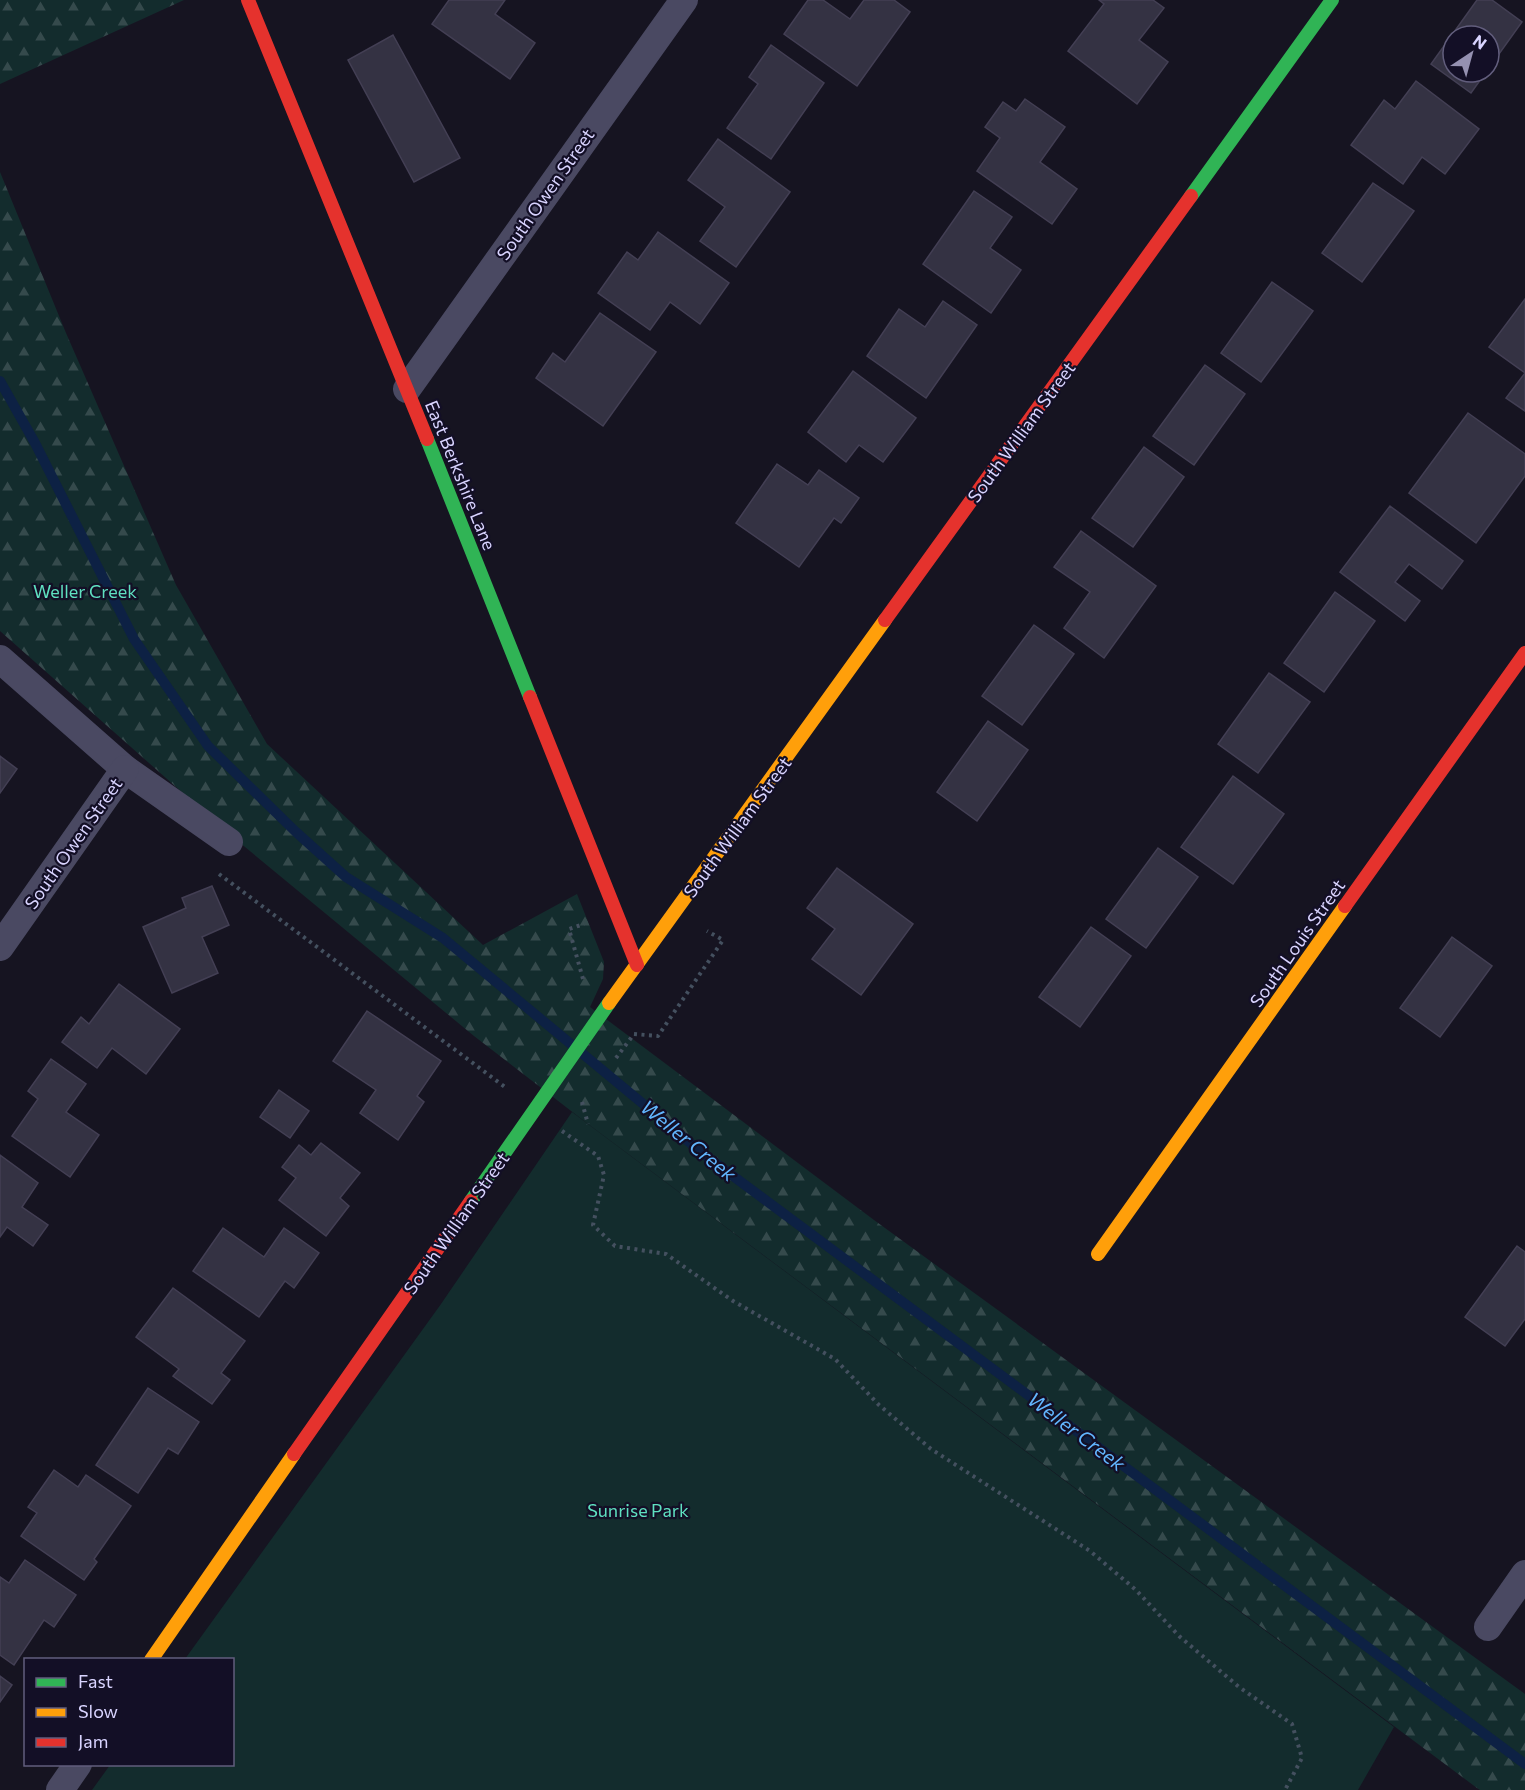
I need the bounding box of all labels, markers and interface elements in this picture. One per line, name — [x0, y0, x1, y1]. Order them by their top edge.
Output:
north arrow — [1441, 24, 1501, 84]
text: N — [1470, 30, 1491, 53]
street label: South Owen Street — [491, 124, 599, 264]
street label: South William Street — [963, 357, 1079, 507]
street label: East Berkshire Lane — [421, 397, 501, 553]
park label: Weller Creek — [33, 580, 137, 602]
street label: South William Street — [679, 752, 795, 902]
street label: South Owen Street — [19, 773, 127, 913]
street label: South Louis Street — [1245, 875, 1349, 1011]
water label: Weller Creek — [637, 1094, 742, 1186]
street label: South William Street — [399, 1148, 513, 1298]
water label: Weller Creek — [1024, 1387, 1131, 1476]
park label: Sunrise Park — [587, 1499, 689, 1521]
legend — [24, 1658, 234, 1766]
text: Fast — [78, 1670, 113, 1692]
text: Slow — [78, 1700, 118, 1722]
text: Jam — [78, 1730, 108, 1752]

